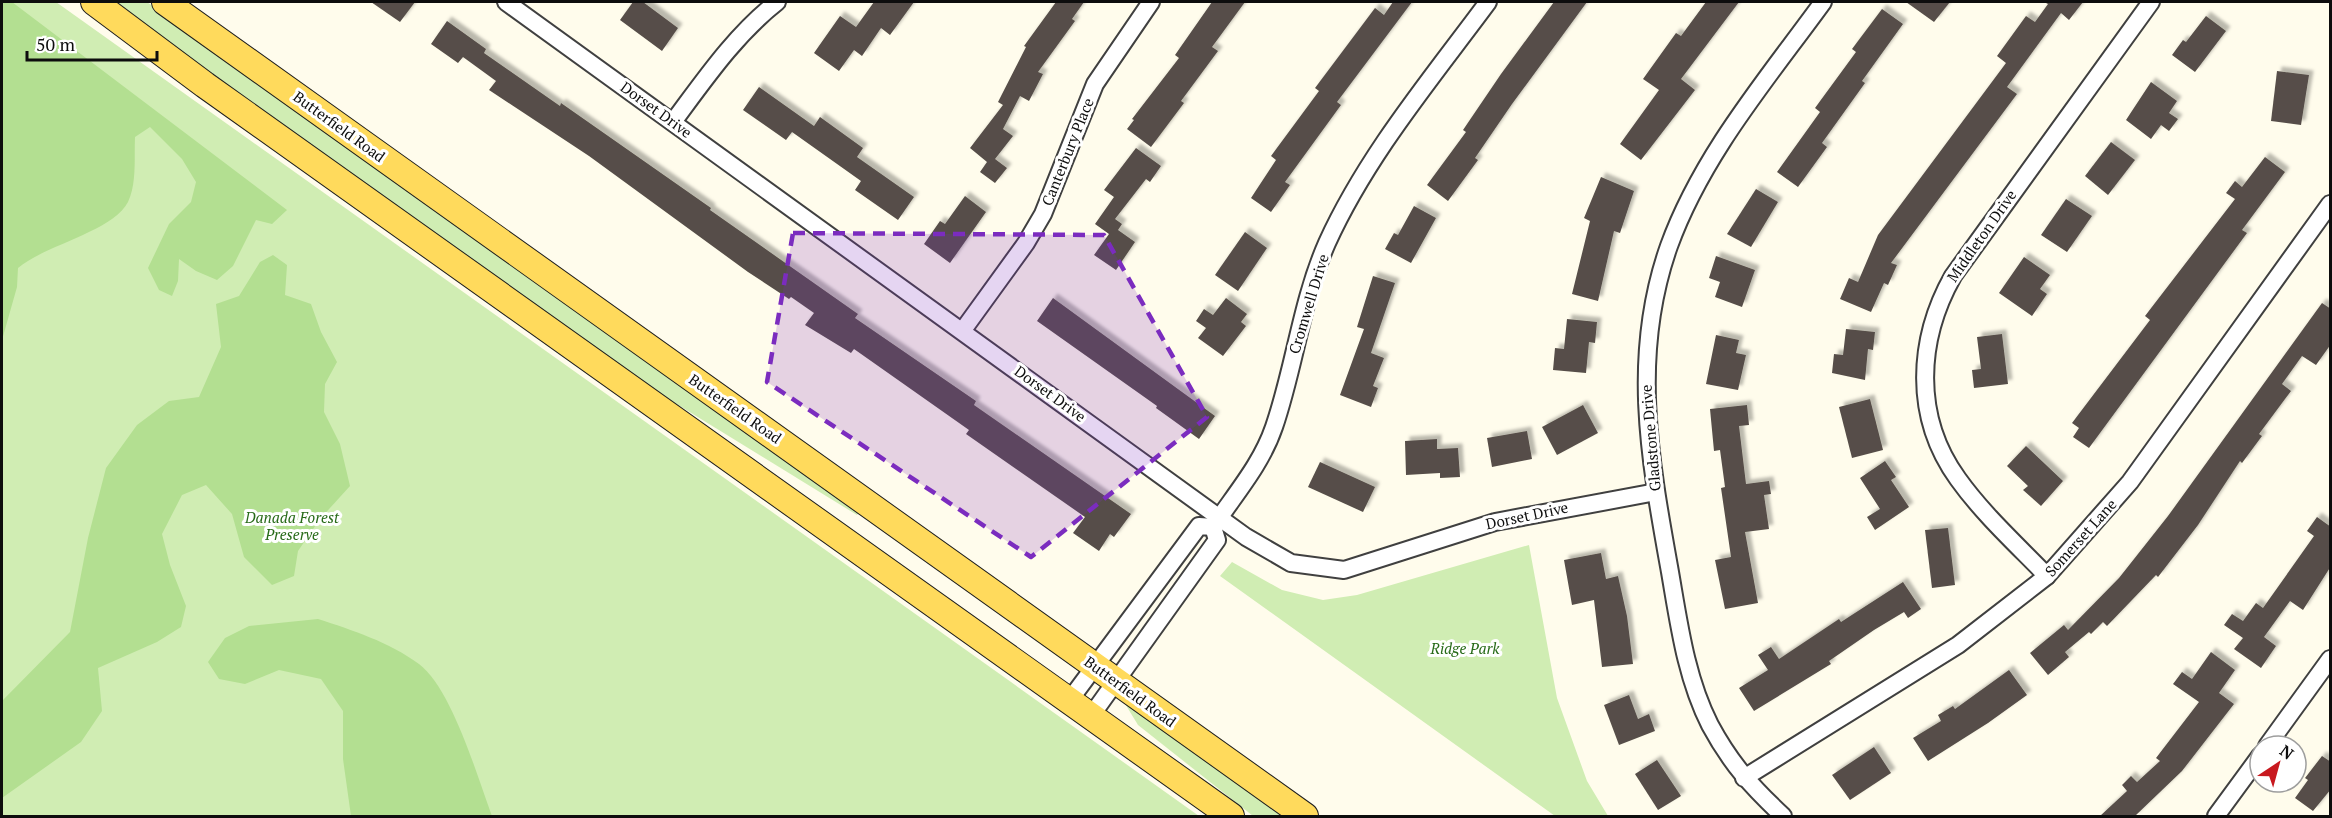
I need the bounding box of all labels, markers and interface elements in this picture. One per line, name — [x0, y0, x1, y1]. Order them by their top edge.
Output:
scale bar — [27, 24, 158, 62]
text: 50 m — [36, 32, 76, 56]
street label: Dorset Drive — [617, 77, 696, 142]
street label: Butterfield Road — [290, 86, 389, 166]
street label: Canterbury Place — [1036, 95, 1098, 208]
street label: Middleton Drive — [1942, 185, 2020, 286]
street label: Cromwell Drive — [1283, 251, 1333, 356]
street label: Dorset Drive — [1011, 361, 1090, 426]
street label: Butterfield Road — [685, 369, 786, 448]
street label: Gladstone Drive — [1635, 384, 1665, 492]
street label: Somerset Lane — [2040, 494, 2121, 580]
street label: Dorset Drive — [1484, 497, 1570, 534]
park label: Danada Forest Preserve — [244, 507, 340, 544]
park label: Ridge Park — [1430, 638, 1500, 658]
street label: Butterfield Road — [1081, 651, 1180, 731]
north arrow — [2248, 734, 2308, 794]
text: N — [2275, 739, 2298, 764]

